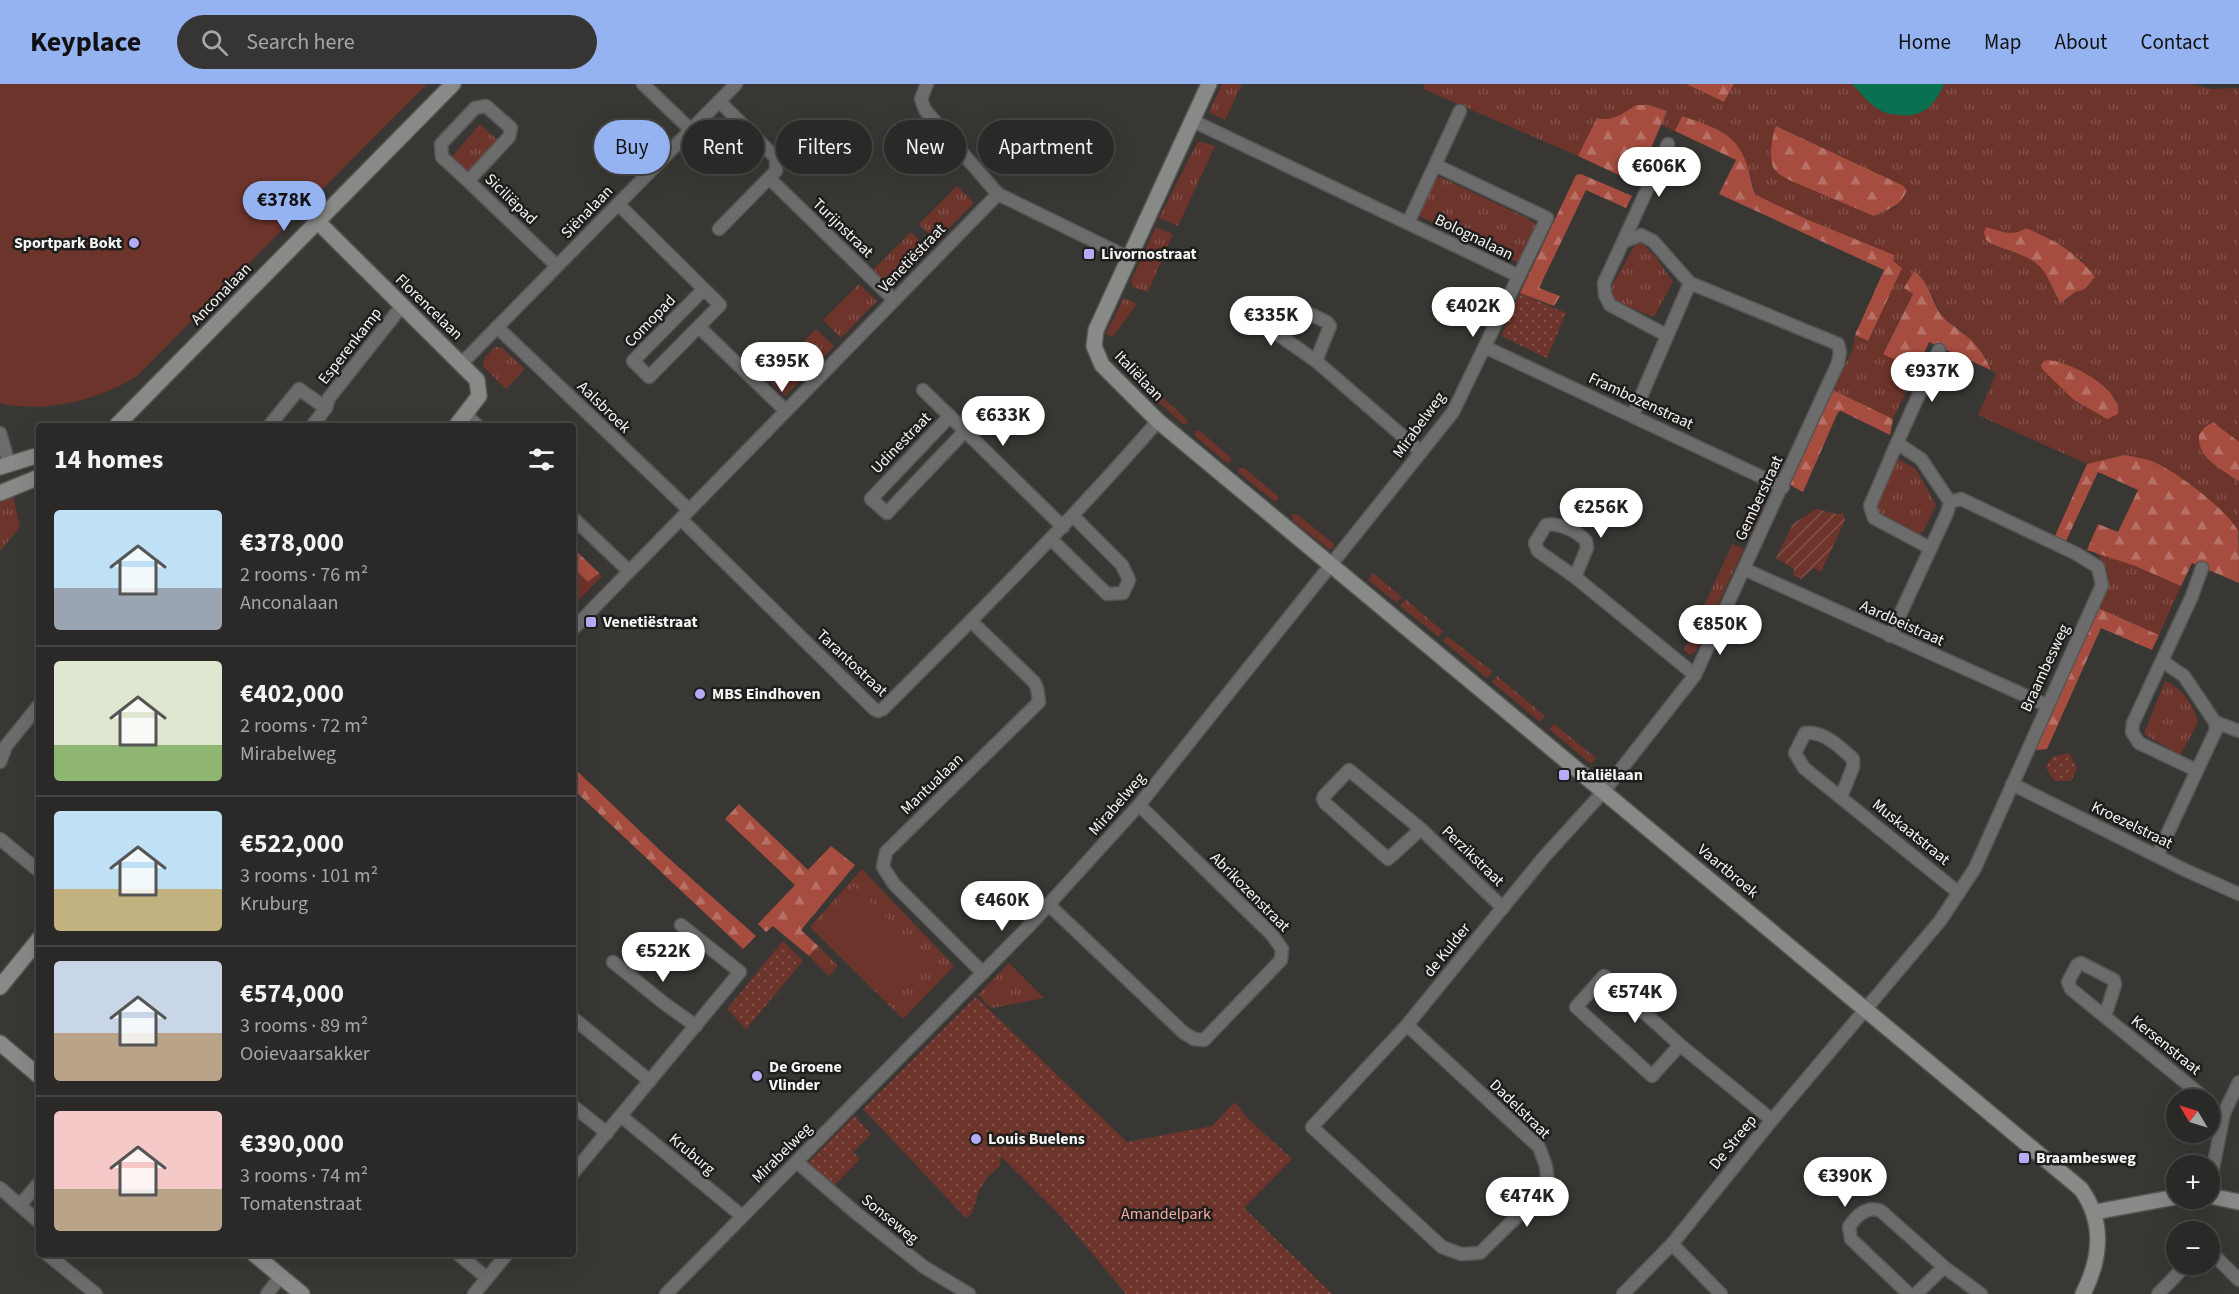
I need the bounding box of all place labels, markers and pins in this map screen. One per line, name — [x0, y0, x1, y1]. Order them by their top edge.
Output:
pin: €606K — [1617, 147, 1701, 198]
pin: €378K — [242, 181, 326, 232]
place label: Sportpark Bokt — [14, 232, 122, 254]
marker: Sportpark Bokt — [127, 236, 141, 250]
place label: Livornostraat — [1101, 243, 1197, 265]
marker: Livornostraat — [1082, 247, 1096, 261]
pin: €402K — [1431, 287, 1515, 338]
pin: €335K — [1229, 296, 1313, 347]
pin: €395K — [740, 342, 824, 393]
pin: €937K — [1890, 352, 1974, 403]
pin: €633K — [961, 396, 1045, 447]
pin: €256K — [1559, 488, 1643, 539]
pin: €850K — [1678, 605, 1762, 656]
place label: Venetiëstraat — [602, 611, 698, 633]
marker: Venetiëstraat — [584, 615, 598, 629]
place label: MBS Eindhoven — [712, 683, 821, 705]
marker: MBS Eindhoven — [693, 687, 707, 701]
place label: Italiëlaan — [1576, 764, 1643, 786]
marker: Italiëlaan — [1557, 768, 1571, 782]
pin: €460K — [960, 881, 1044, 932]
pin: €522K — [621, 932, 705, 983]
pin: €574K — [1593, 973, 1677, 1024]
place label: De Groene Vlinder — [768, 1056, 842, 1096]
marker: De Groene Vlinder — [750, 1069, 764, 1083]
place label: Louis Buelens — [988, 1128, 1085, 1150]
marker: Louis Buelens — [969, 1132, 983, 1146]
place label: Braambesweg — [2036, 1147, 2136, 1169]
marker: Braambesweg — [2017, 1151, 2031, 1165]
pin: €390K — [1803, 1157, 1887, 1208]
pin: €474K — [1485, 1177, 1569, 1228]

